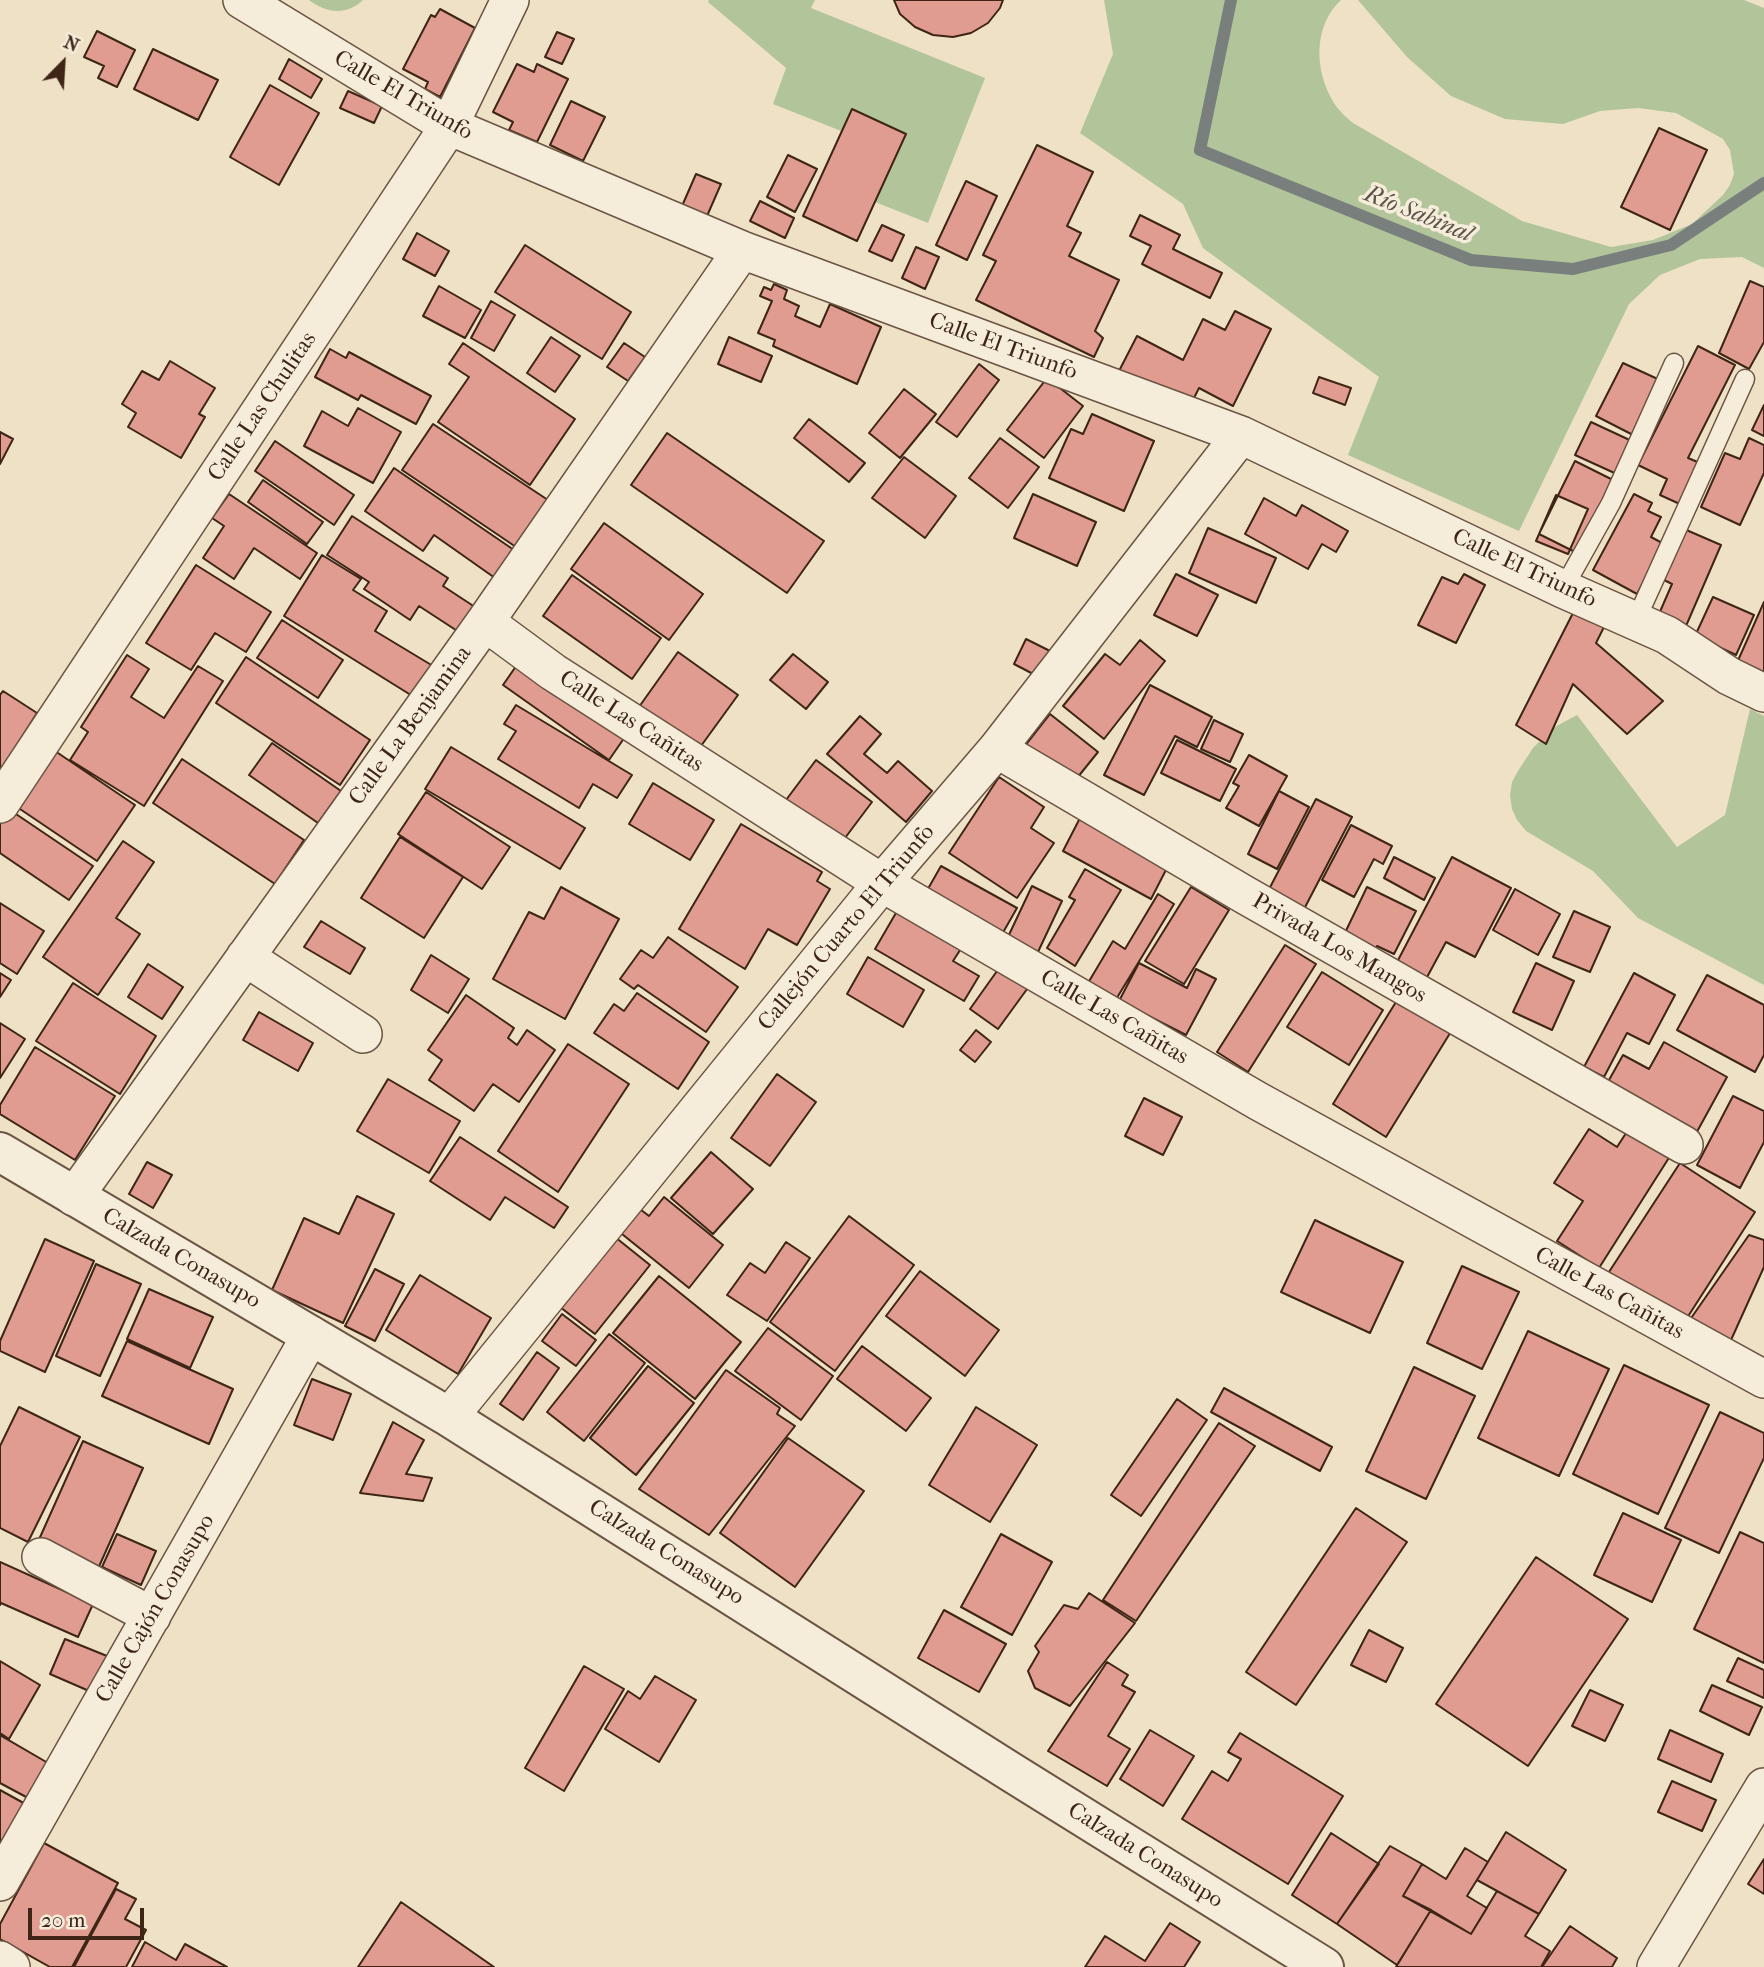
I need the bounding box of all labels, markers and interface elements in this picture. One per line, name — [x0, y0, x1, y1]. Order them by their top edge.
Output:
north arrow — [28, 28, 98, 98]
text: N — [60, 31, 83, 57]
street label: Calle El Triunfo — [329, 45, 477, 147]
water label: Río Sabinal — [1360, 180, 1476, 250]
street label: Calle El Triunfo — [925, 307, 1081, 387]
street label: Calle Las Chulitas — [203, 327, 323, 487]
street label: Calle El Triunfo — [1448, 524, 1600, 614]
street label: Calle La Benjamina — [344, 641, 478, 811]
street label: Calle Las Cañitas — [554, 665, 708, 779]
street label: Callejón Cuarto El Triunfo — [753, 819, 941, 1037]
street label: Privada Los Mangos — [1247, 888, 1431, 1010]
street label: Calle Las Cañitas — [1035, 964, 1193, 1072]
street label: Calzada Conasupo — [97, 1203, 265, 1315]
street label: Calle Las Cañitas — [1530, 1242, 1688, 1346]
street label: Calzada Conasupo — [583, 1494, 749, 1612]
street label: Calle Cajón Conasupo — [91, 1510, 221, 1708]
street label: Calzada Conasupo — [1062, 1797, 1228, 1915]
scale bar — [32, 1894, 147, 1938]
text: 20 m — [41, 1908, 85, 1932]

